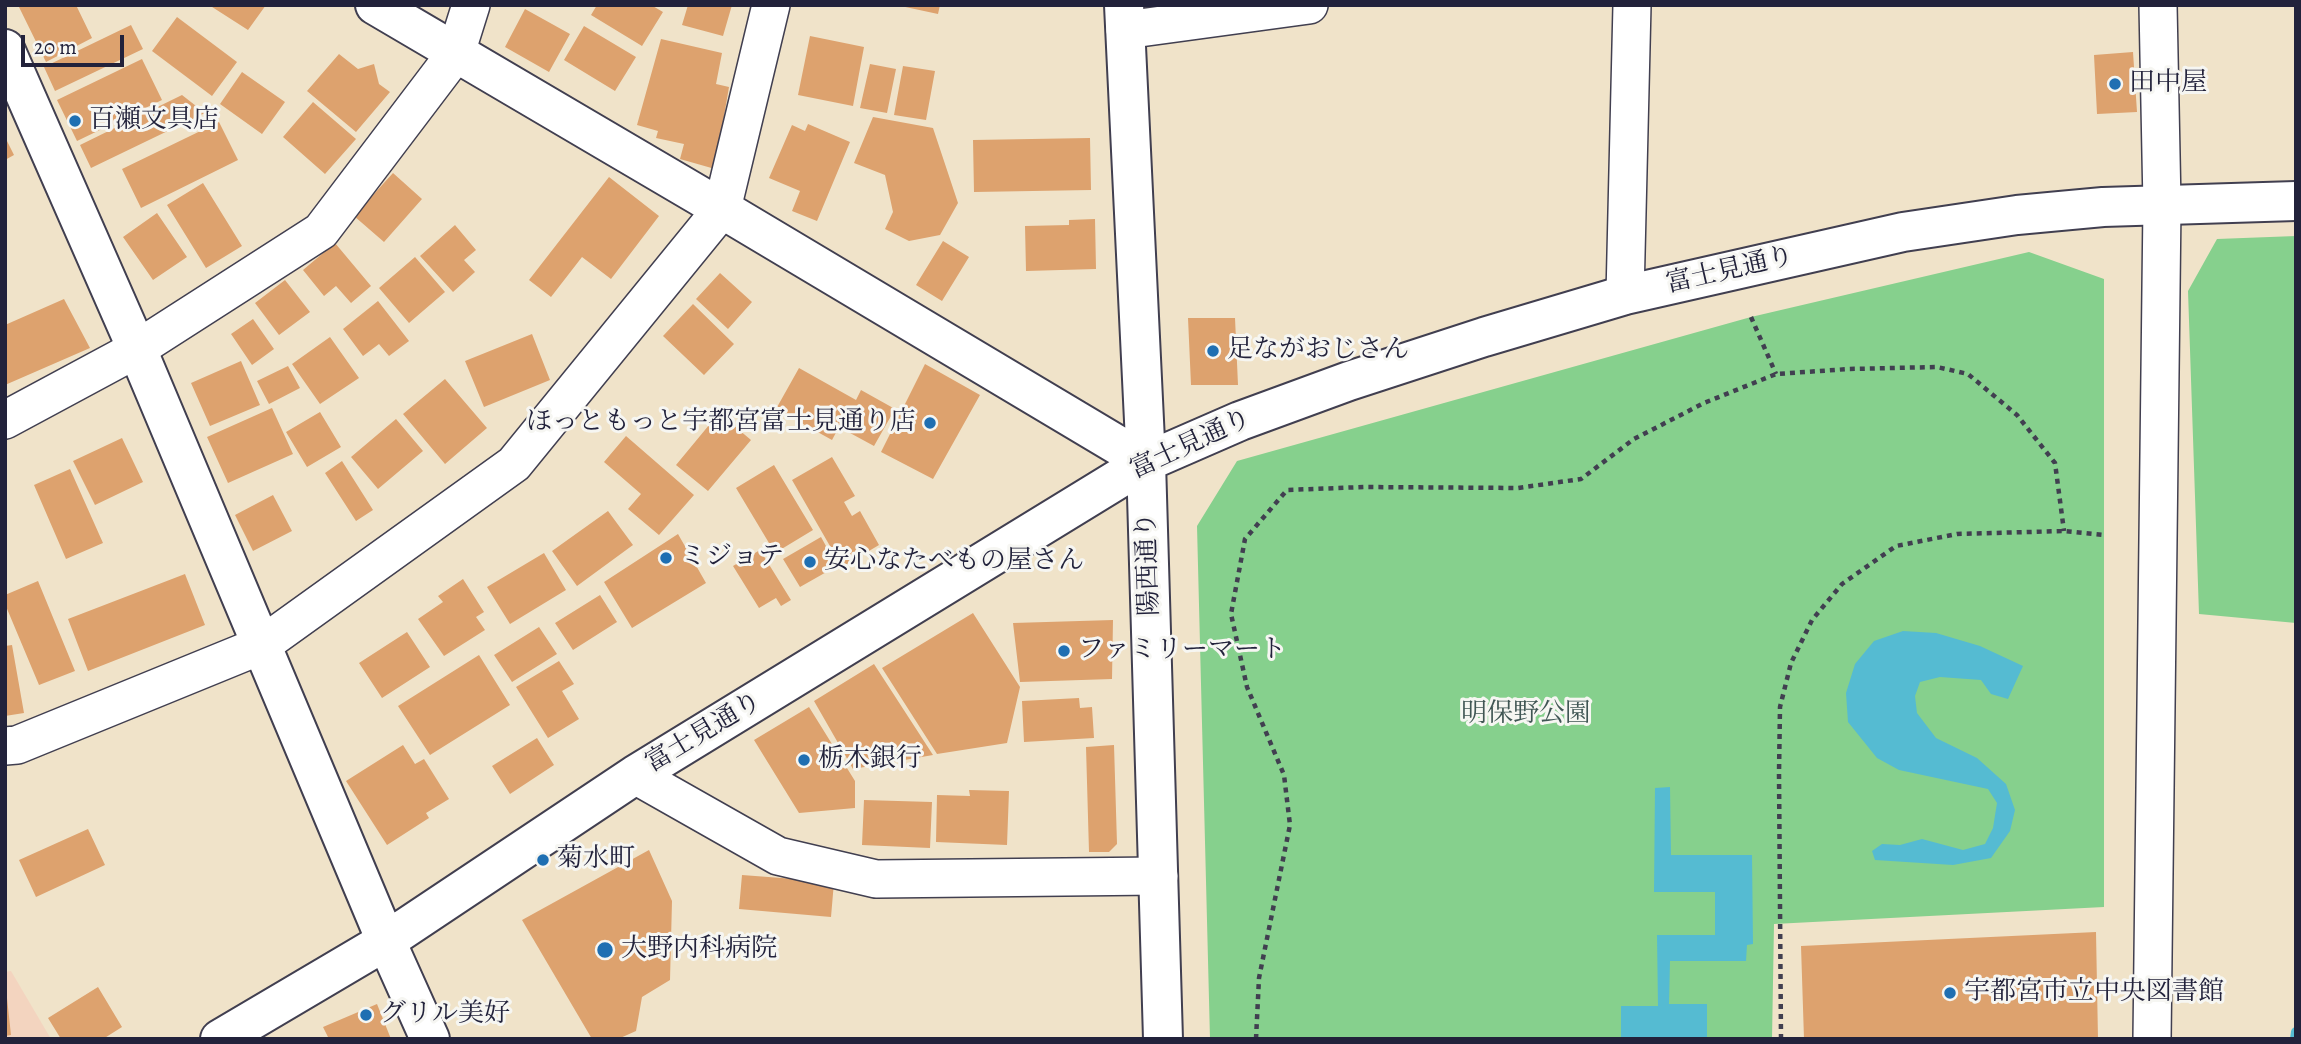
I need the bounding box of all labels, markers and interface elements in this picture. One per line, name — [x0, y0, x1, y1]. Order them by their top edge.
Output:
scale bar — [24, 21, 128, 65]
text: 20 m — [34, 33, 77, 61]
place label: 田中屋 — [2129, 68, 2207, 100]
marker: 田中屋 — [2107, 76, 2123, 92]
place label: 百瀬文具店 — [89, 105, 219, 137]
marker: 百瀬文具店 — [67, 113, 83, 129]
street label: 富士見通り — [1663, 241, 1797, 301]
place label: 足ながおじさん — [1227, 335, 1409, 367]
marker: 足ながおじさん — [1205, 343, 1221, 359]
street label: 富士見通り — [1125, 403, 1257, 487]
place label: ほっともっと宇都宮富士見通り店 — [526, 407, 916, 439]
marker: ほっともっと宇都宮富士見通り店 — [922, 415, 938, 431]
street label: 陽西通り — [1132, 511, 1166, 617]
place label: ミジョテ — [680, 542, 784, 574]
place label: 安心なたべもの屋さん — [824, 546, 1084, 578]
marker: ミジョテ — [658, 550, 674, 566]
marker: 安心なたべもの屋さん — [802, 554, 818, 570]
place label: ファミリーマート — [1078, 635, 1286, 667]
marker: ファミリーマート — [1056, 643, 1072, 659]
street label: 富士見通り — [640, 686, 768, 780]
park label: 明保野公園 — [1461, 699, 1591, 731]
place label: 栃木銀行 — [818, 744, 922, 776]
marker: 栃木銀行 — [796, 752, 812, 768]
place label: 菊水町 — [557, 844, 635, 876]
marker: 菊水町 — [535, 852, 551, 868]
place label: 大野内科病院 — [621, 934, 777, 966]
marker: 大野内科病院 — [595, 940, 615, 960]
place label: 宇都宮市立中央図書館 — [1964, 977, 2224, 1009]
marker: 宇都宮市立中央図書館 — [1942, 985, 1958, 1001]
place label: グリル美好 — [380, 999, 510, 1031]
marker: グリル美好 — [358, 1007, 374, 1023]

